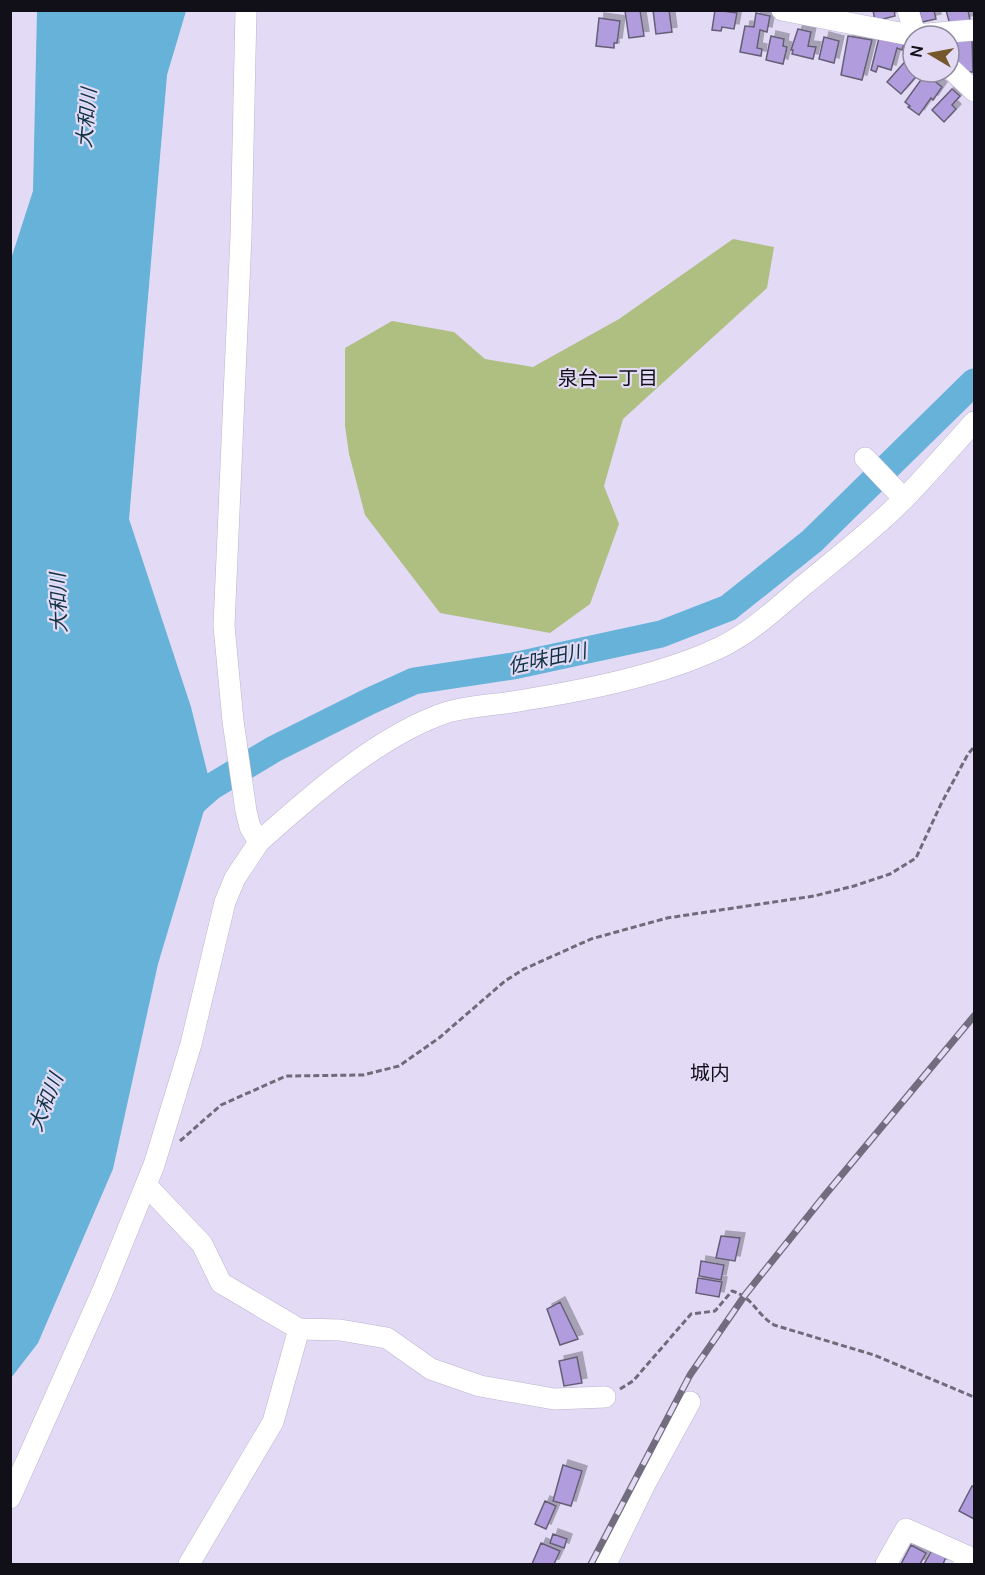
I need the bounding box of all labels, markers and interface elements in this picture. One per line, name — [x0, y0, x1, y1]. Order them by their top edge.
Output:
north arrow — [901, 24, 961, 84]
text: N — [904, 44, 928, 59]
water label: 大和川 — [70, 85, 102, 149]
district label: 泉台一丁目 — [558, 364, 658, 391]
water label: 大和川 — [43, 571, 73, 633]
water label: 佐味田川 — [505, 636, 591, 680]
district label: 城内 — [690, 1059, 730, 1086]
water label: 大和川 — [21, 1067, 70, 1135]

